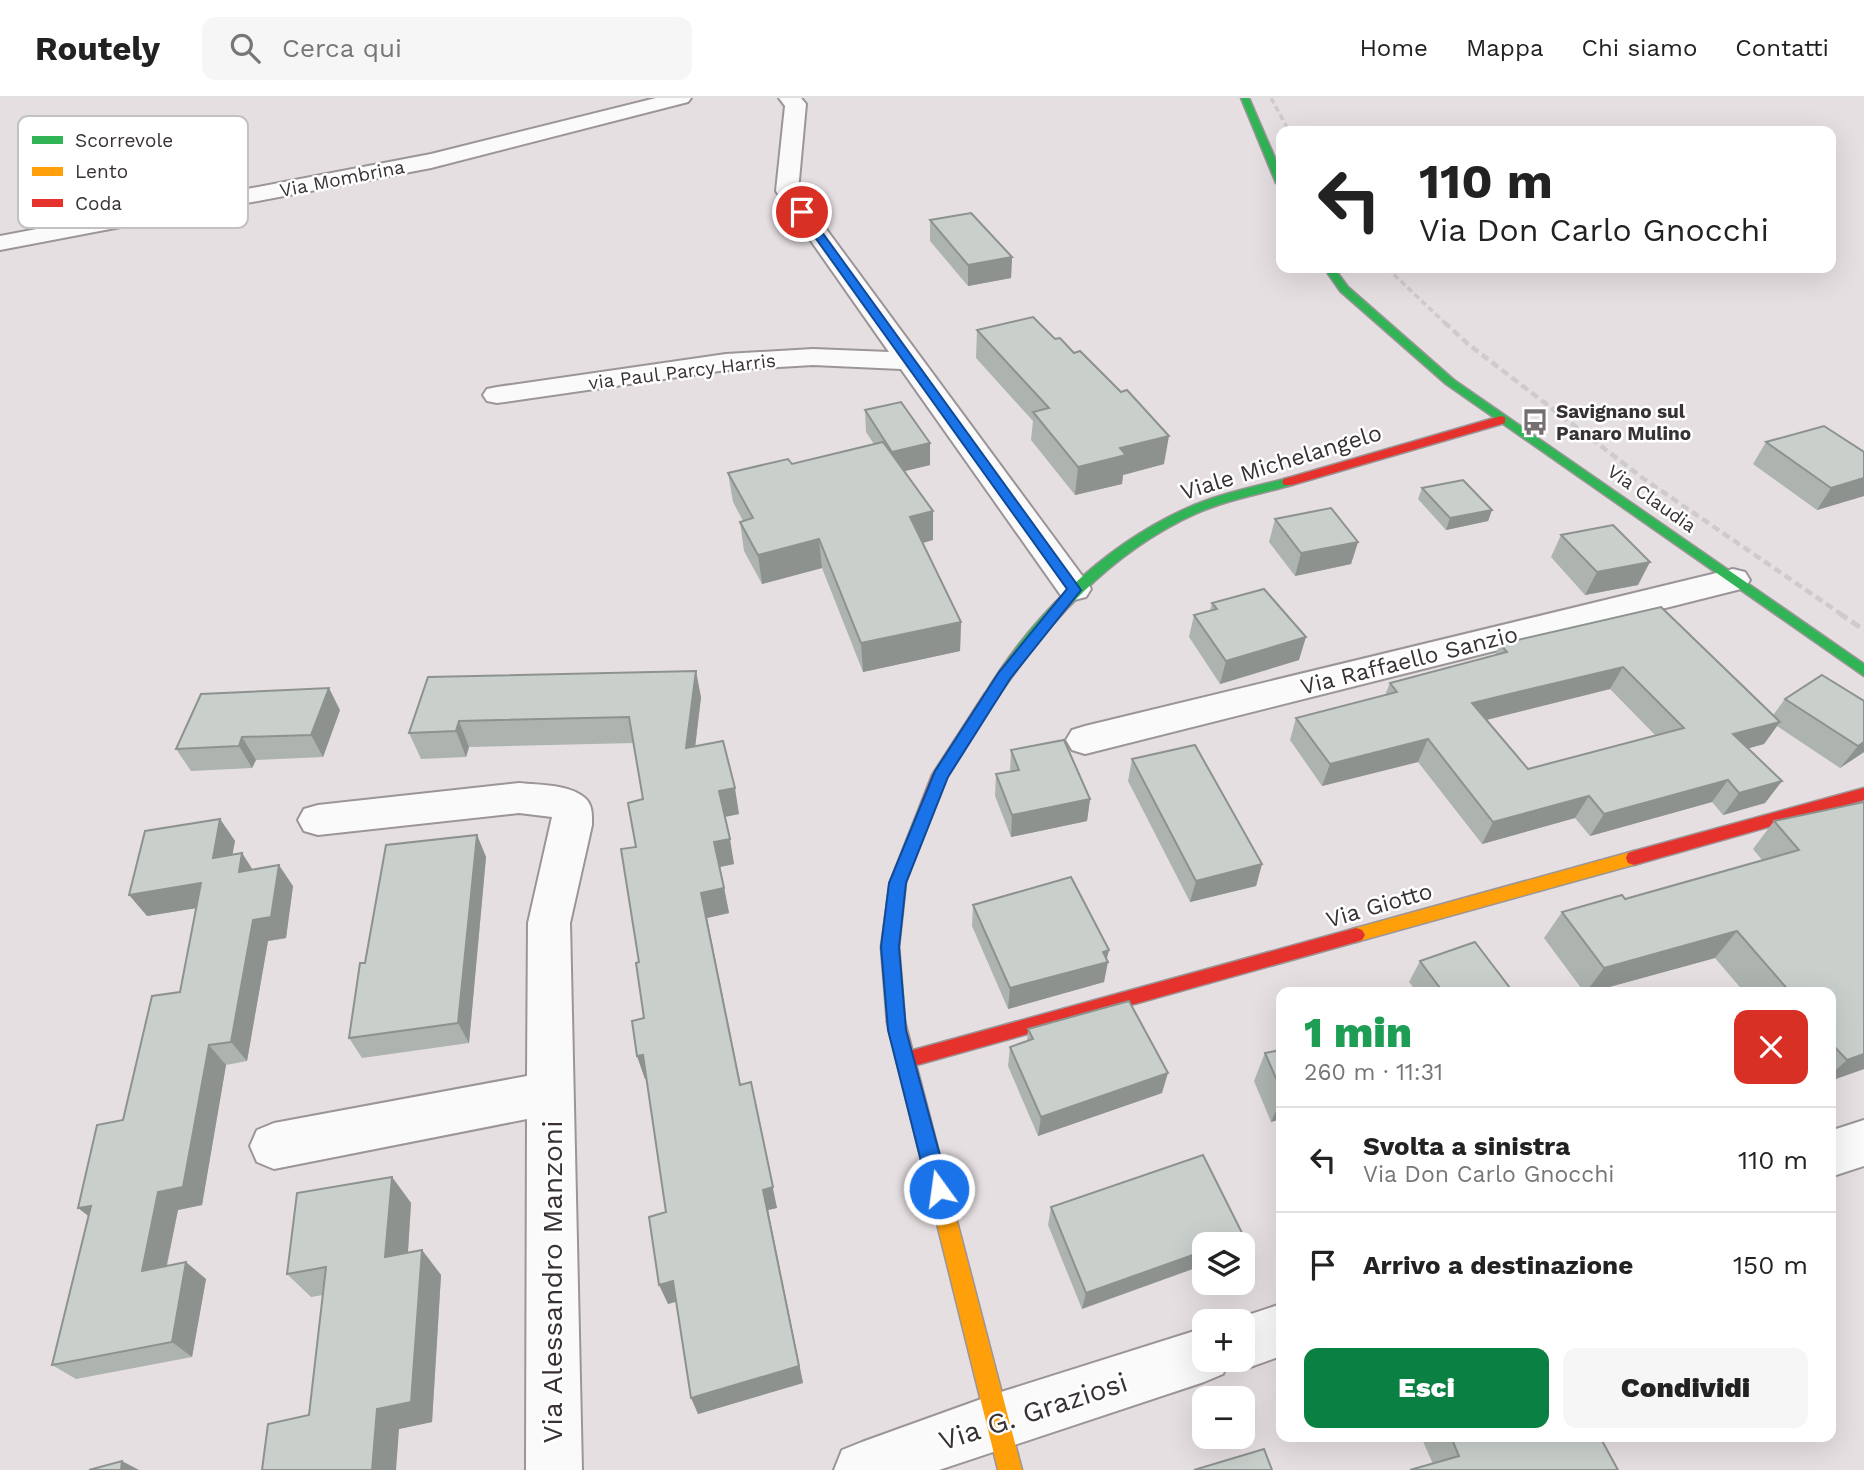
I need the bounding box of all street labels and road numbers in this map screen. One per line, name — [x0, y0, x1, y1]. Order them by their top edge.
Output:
street label: Via Mombrina — [278, 155, 407, 202]
street label: via Paul Parcy Harris — [587, 349, 777, 394]
street label: Viale Michelangelo — [1177, 419, 1385, 506]
street label: Via Claudia — [1603, 459, 1701, 538]
street label: Via Raffaello Sanzio — [1298, 620, 1521, 701]
street label: Via Giotto — [1323, 877, 1435, 934]
street label: Via Alessandro Manzoni — [536, 1120, 569, 1444]
street label: Via G. Graziosi — [935, 1365, 1132, 1457]

